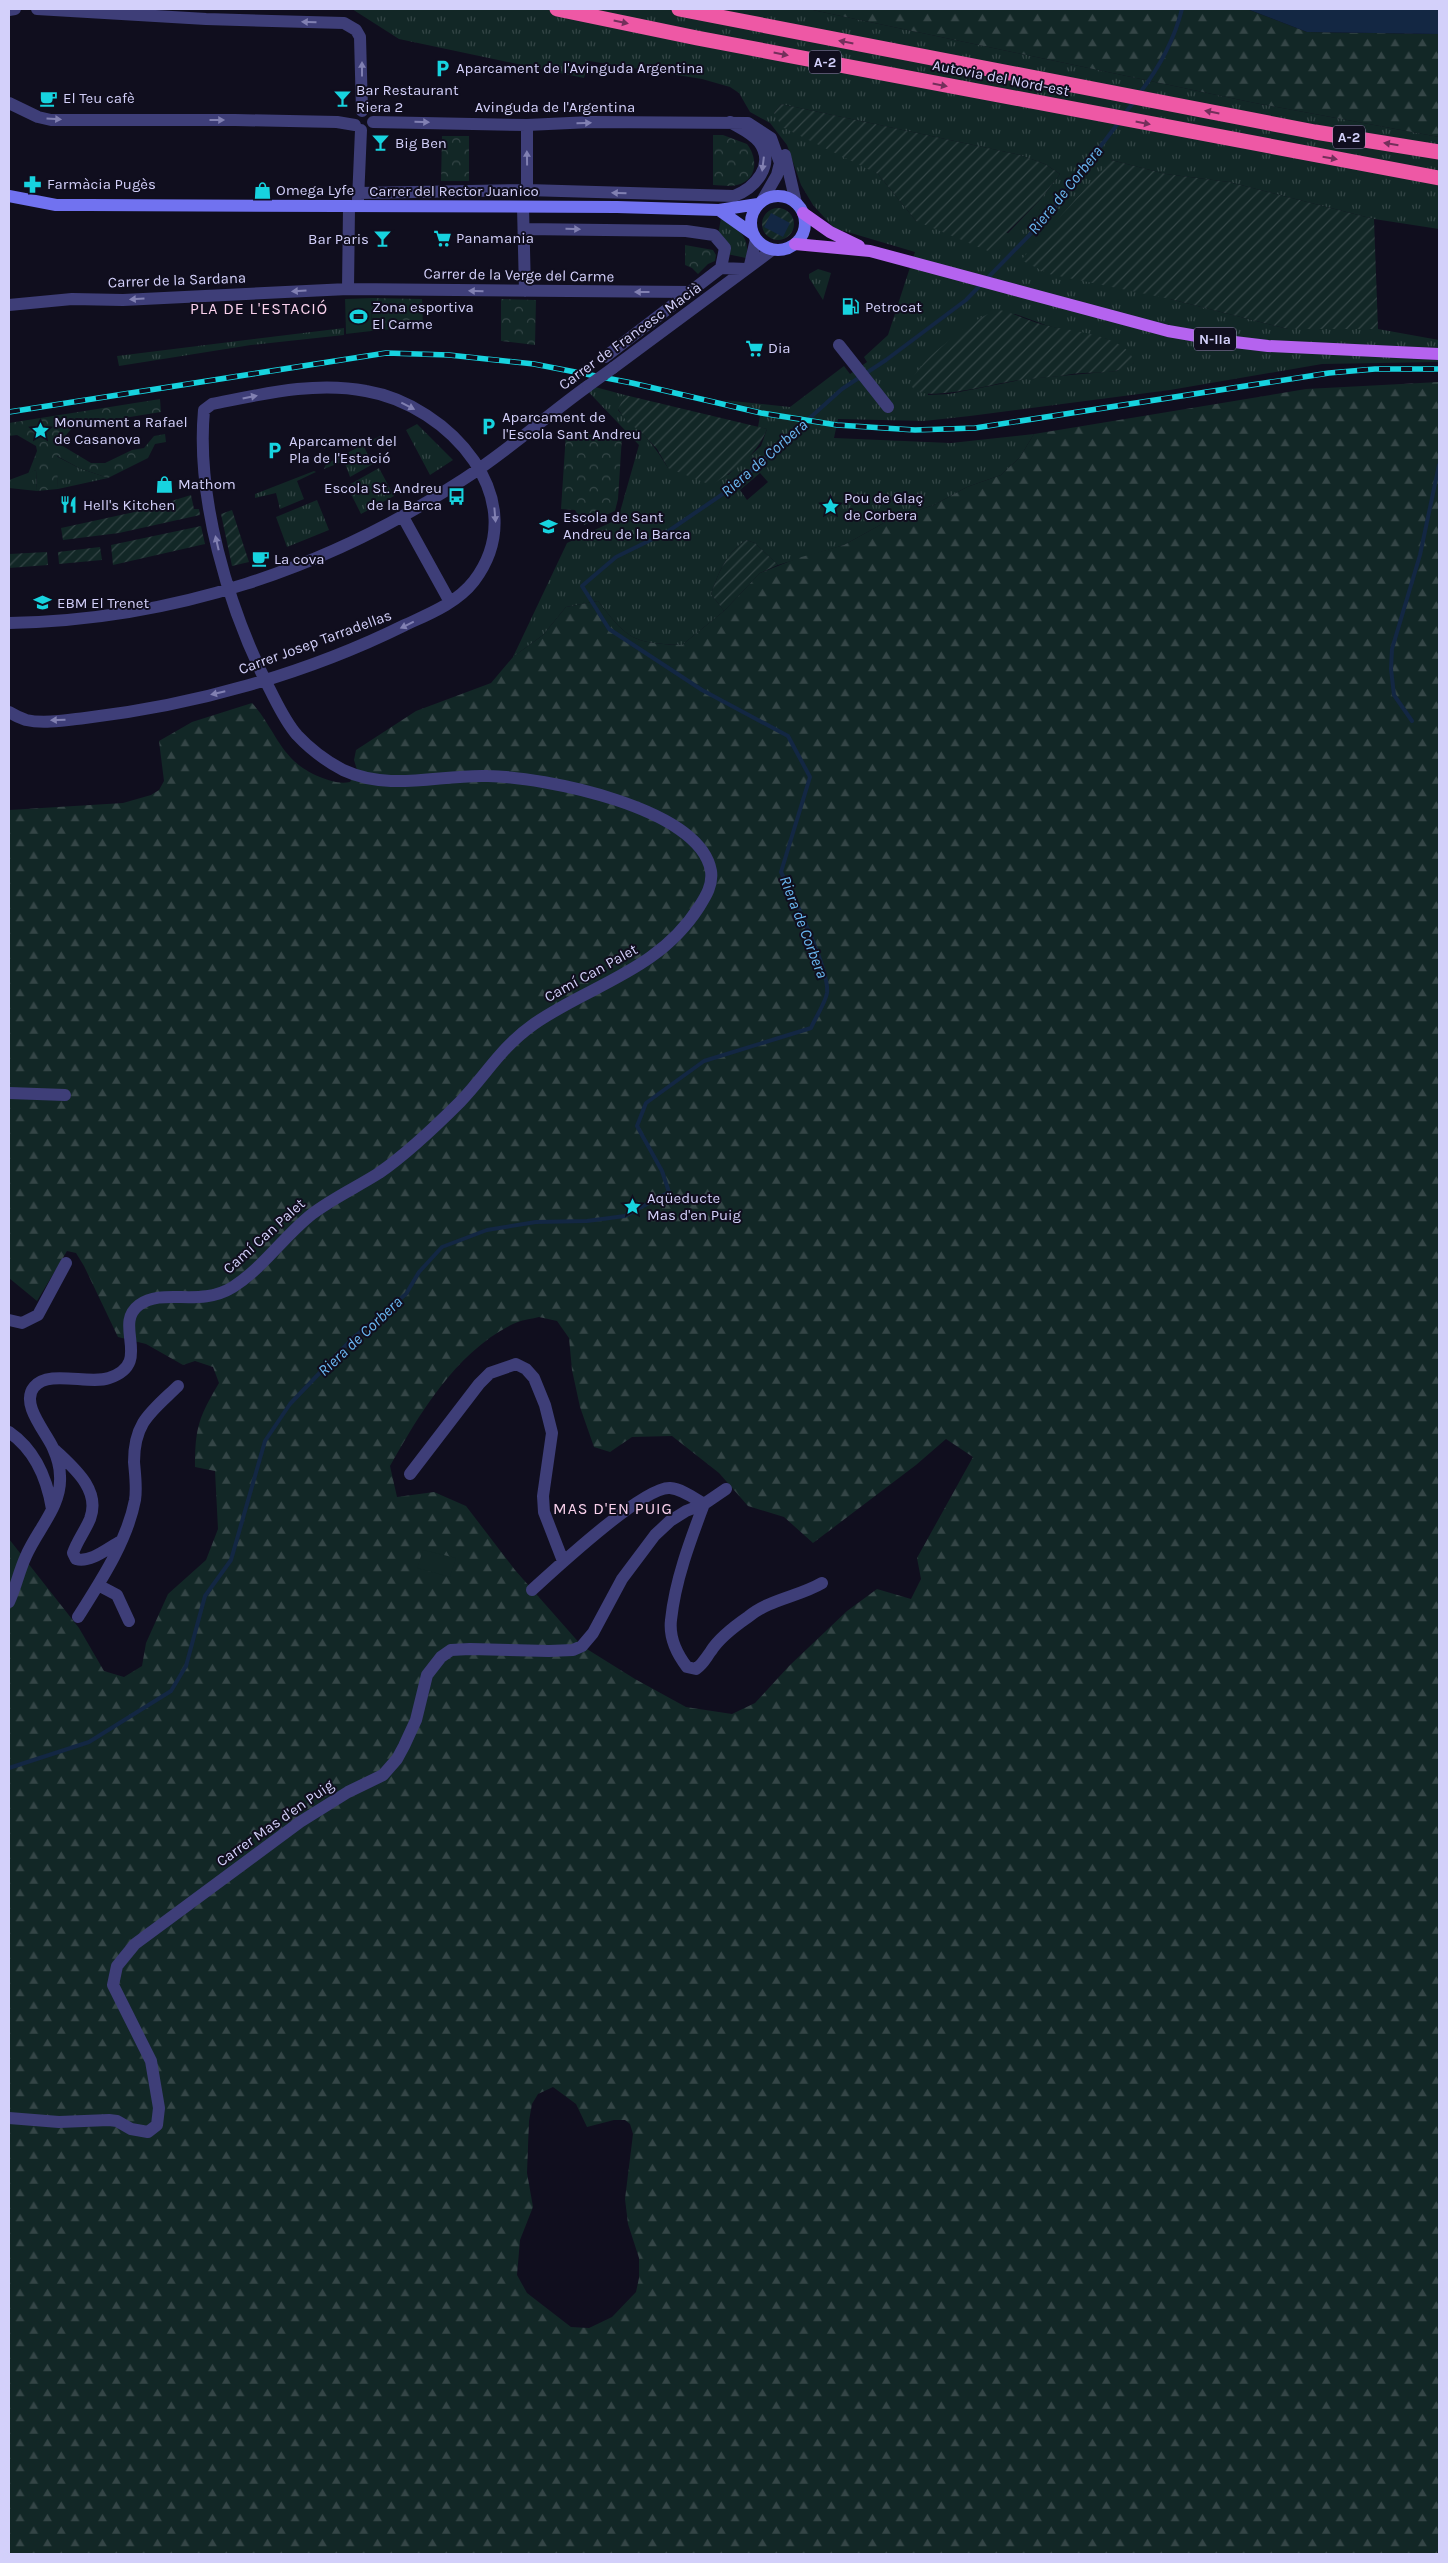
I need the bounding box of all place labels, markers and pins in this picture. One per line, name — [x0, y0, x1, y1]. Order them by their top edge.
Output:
parking icon: Aparcament de l'Avinguda Argentina — [432, 58, 452, 78]
place label: Aparcament de l'Avinguda Argentina — [456, 59, 703, 77]
place label: Bar Restaurant Riera 2 — [356, 81, 459, 116]
cafe icon: El Teu cafè — [39, 88, 59, 108]
place label: El Teu cafè — [63, 89, 135, 107]
bar icon: Bar Restaurant Riera 2 — [332, 89, 352, 109]
bar icon: Big Ben — [371, 133, 391, 153]
place label: Big Ben — [395, 134, 447, 152]
pharmacy icon: Farmàcia Pugès — [23, 174, 43, 194]
place label: Farmàcia Pugès — [47, 175, 156, 193]
shop icon: Omega Lyfe — [252, 180, 272, 200]
place label: Omega Lyfe — [276, 181, 354, 199]
supermarket icon: Panamania — [432, 228, 452, 248]
bar icon: Bar Paris — [373, 229, 393, 249]
place label: Panamania — [456, 229, 534, 247]
place label: Bar Paris — [308, 230, 369, 248]
fuel station icon: Petrocat — [841, 297, 861, 317]
place label: Zona esportiva El Carme — [372, 298, 474, 333]
place label: Petrocat — [865, 298, 922, 316]
sports icon: Zona esportiva El Carme — [348, 306, 368, 326]
supermarket icon: Dia — [744, 338, 764, 358]
place label: Dia — [768, 339, 791, 357]
place label: Aparcament de l'Escola Sant Andreu — [502, 408, 641, 443]
place label: Monument a Rafael de Casanova — [54, 413, 188, 448]
parking icon: Aparcament de l'Escola Sant Andreu — [478, 416, 498, 436]
place icon: Monument a Rafael de Casanova — [30, 421, 50, 441]
place label: Aparcament del Pla de l'Estació — [289, 432, 397, 467]
parking icon: Aparcament del Pla de l'Estació — [265, 440, 285, 460]
shop icon: Mathom — [154, 474, 174, 494]
place label: Mathom — [178, 475, 236, 493]
place label: Escola St. Andreu de la Barca — [324, 479, 442, 514]
bus stop icon: Escola St. Andreu de la Barca — [446, 487, 466, 507]
place label: Pou de Glaç de Corbera — [844, 489, 923, 524]
restaurant icon: Hell's Kitchen — [59, 495, 79, 515]
place label: Hell's Kitchen — [83, 496, 175, 514]
place icon: Pou de Glaç de Corbera — [820, 497, 840, 517]
place label: Escola de Sant Andreu de la Barca — [563, 508, 691, 543]
school or university icon: Escola de Sant Andreu de la Barca — [539, 516, 559, 536]
cafe icon: La cova — [250, 549, 270, 569]
place label: La cova — [274, 550, 325, 568]
school or university icon: EBM El Trenet — [33, 593, 53, 613]
place label: EBM El Trenet — [57, 594, 150, 612]
place label: Aqüeducte Mas d'en Puig — [647, 1189, 741, 1224]
place icon: Aqüeducte Mas d'en Puig — [623, 1197, 643, 1217]

